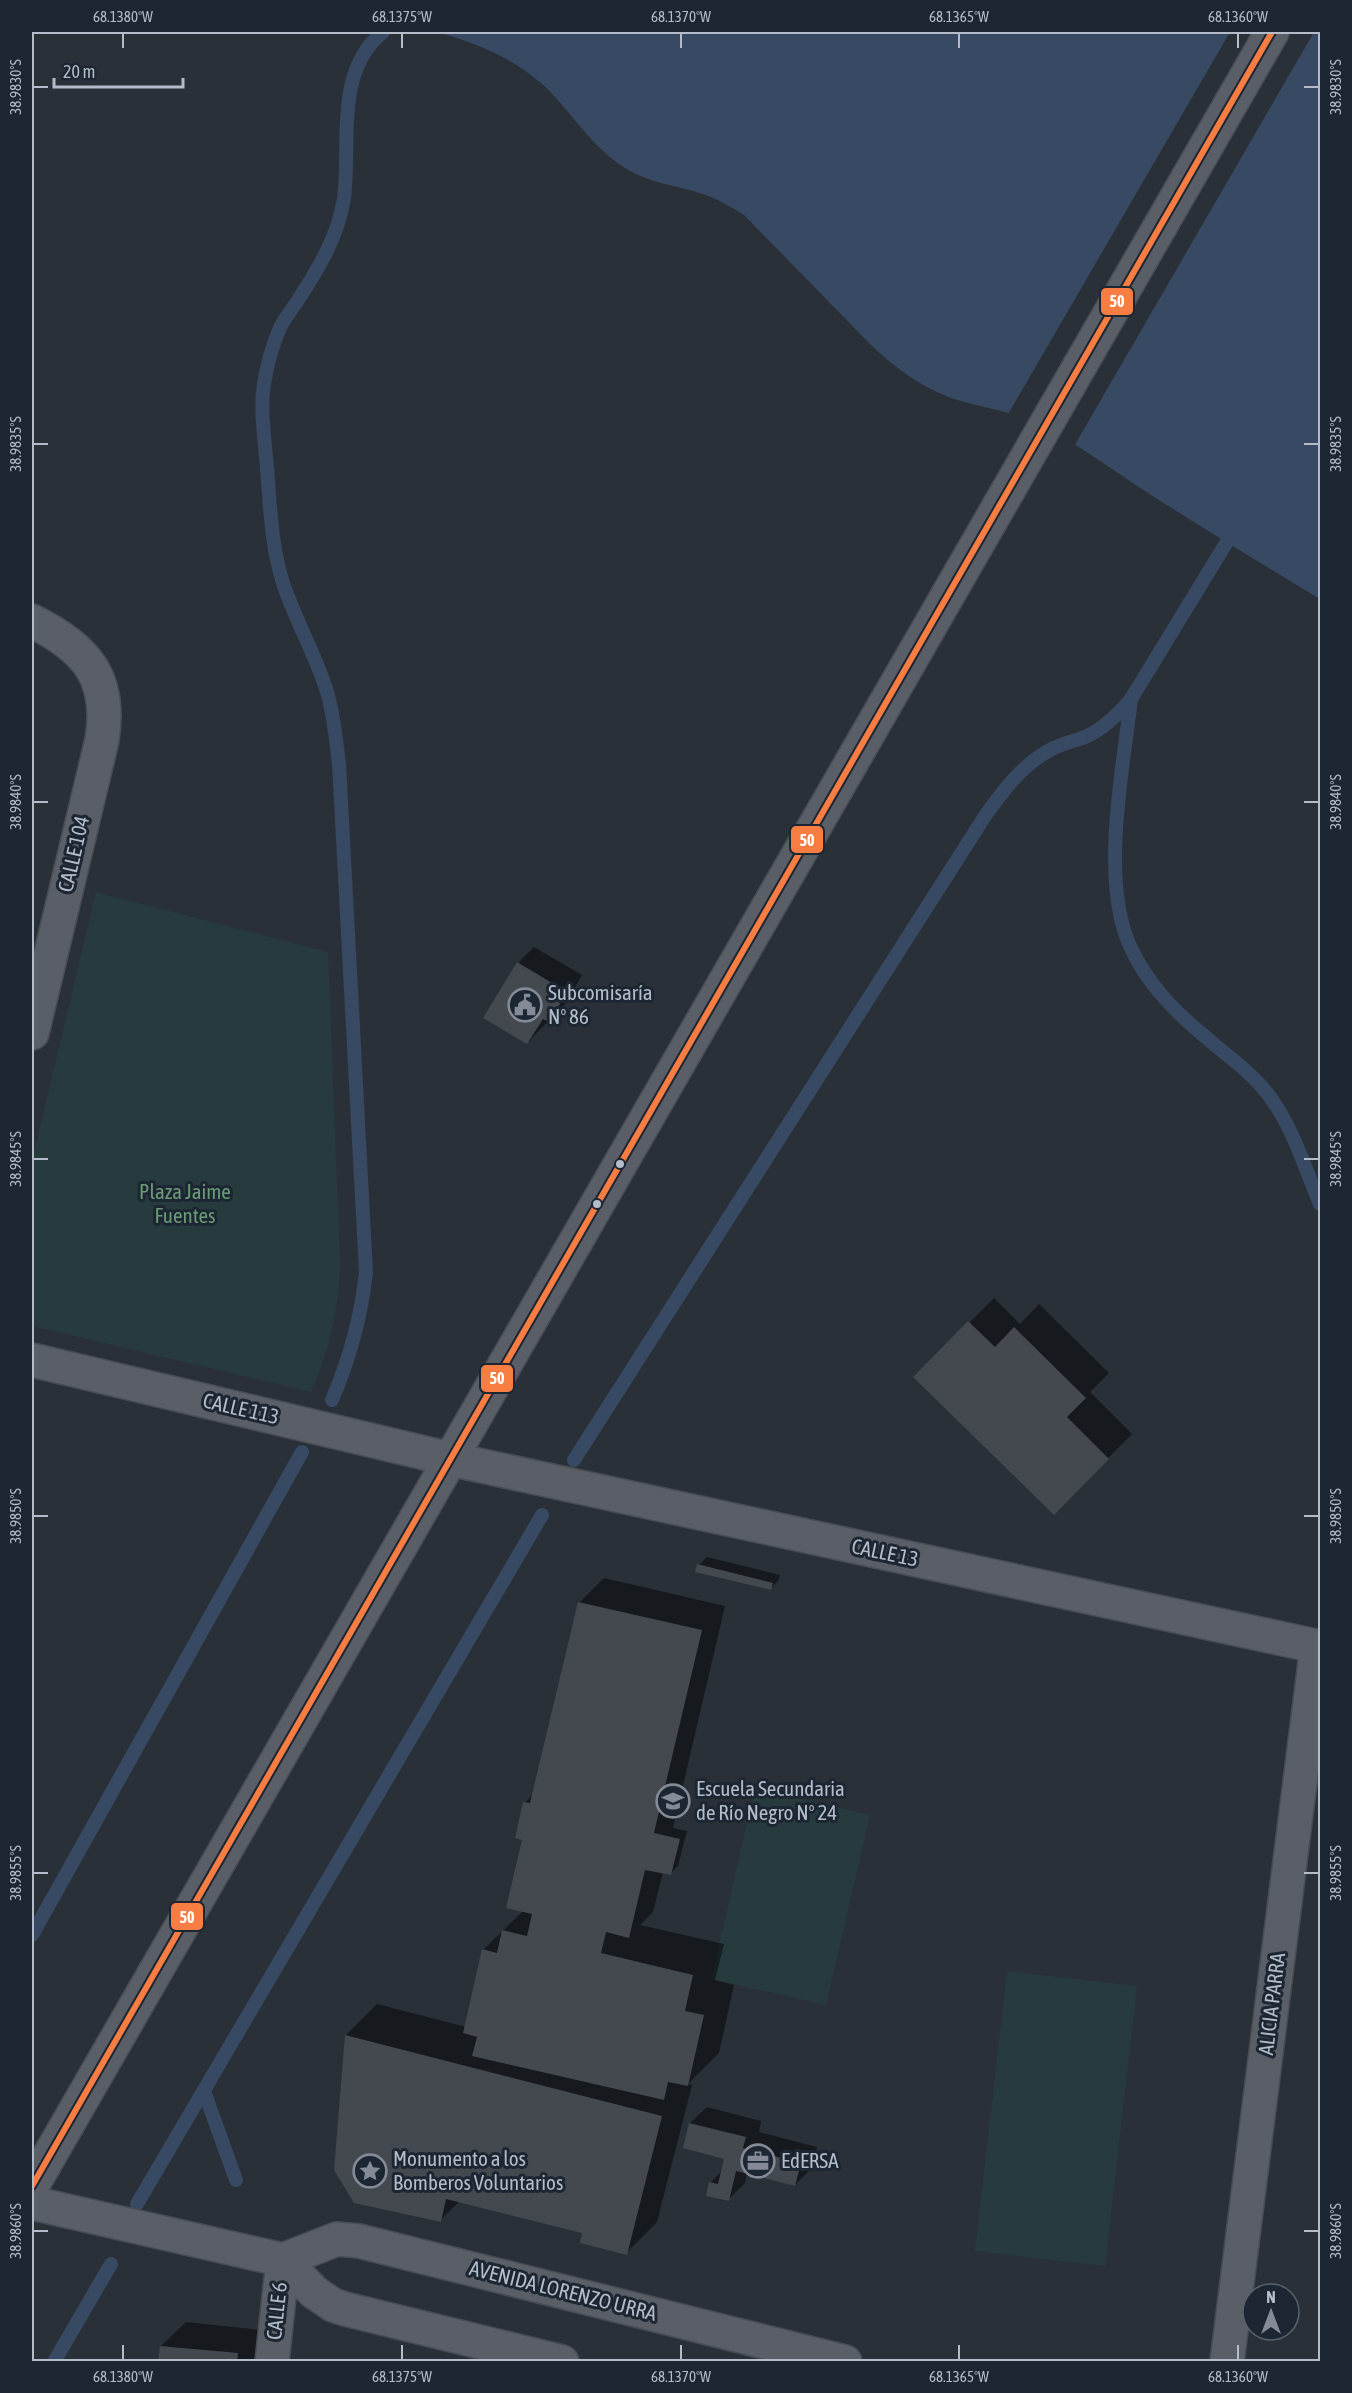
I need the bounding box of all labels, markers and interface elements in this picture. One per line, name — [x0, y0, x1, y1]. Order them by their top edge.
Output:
text: 68.1380°W — [93, 8, 153, 25]
text: 68.1375°W — [372, 8, 432, 25]
text: 68.1370°W — [651, 8, 711, 25]
text: 68.1365°W — [929, 8, 989, 25]
text: 68.1360°W — [1208, 8, 1268, 25]
scale bar — [54, 51, 183, 89]
text: 38.9830°S — [7, 59, 24, 115]
text: 38.9830°S — [1327, 59, 1344, 115]
text: 20 m — [63, 61, 95, 82]
line badge: 50 — [1100, 287, 1134, 316]
text: 50 — [1109, 292, 1125, 310]
text: 38.9835°S — [7, 416, 24, 472]
text: 38.9835°S — [1327, 416, 1344, 472]
text: 38.9840°S — [7, 774, 24, 830]
text: 38.9840°S — [1327, 774, 1344, 830]
street label: CALLE 104 — [53, 813, 93, 894]
line badge: 50 — [790, 825, 824, 854]
text: 50 — [799, 831, 815, 849]
place label: Subcomisaría N° 86 — [548, 980, 652, 1028]
public building icon: Subcomisaría N° 86 — [507, 987, 543, 1023]
text: 38.9845°S — [7, 1131, 24, 1187]
text: 38.9845°S — [1327, 1131, 1344, 1187]
unlabelled marker — [614, 1158, 626, 1170]
park label: Plaza Jaime Fuentes — [139, 1179, 231, 1227]
unlabelled marker — [591, 1198, 603, 1210]
line badge: 50 — [480, 1364, 514, 1393]
text: 50 — [489, 1369, 505, 1387]
street label: CALLE 113 — [201, 1388, 282, 1428]
text: 38.9850°S — [7, 1488, 24, 1544]
text: 38.9850°S — [1327, 1488, 1344, 1544]
street label: CALLE 13 — [850, 1533, 921, 1571]
place label: Escuela Secundaria de Río Negro N° 24 — [696, 1776, 845, 1824]
school or university icon: Escuela Secundaria de Río Negro N° 24 — [655, 1783, 691, 1819]
text: 38.9855°S — [7, 1845, 24, 1901]
text: 38.9855°S — [1327, 1845, 1344, 1901]
line badge: 50 — [170, 1902, 204, 1931]
text: 50 — [179, 1908, 195, 1926]
street label: ALICIA PARRA — [1253, 1951, 1289, 2056]
office icon: EdERSA — [740, 2143, 776, 2179]
place label: Monumento a los Bomberos Voluntarios — [393, 2146, 563, 2194]
place label: EdERSA — [781, 2148, 839, 2172]
place icon: Monumento a los Bomberos Voluntarios — [352, 2153, 388, 2189]
text: 38.9860°S — [7, 2203, 24, 2259]
text: 38.9860°S — [1327, 2203, 1344, 2259]
street label: AVENIDA LORENZO URRA — [467, 2255, 660, 2325]
street label: CALLE 6 — [261, 2281, 291, 2341]
north arrow — [1241, 2282, 1301, 2342]
text: N — [1266, 2288, 1276, 2306]
text: 68.1380°W — [93, 2368, 153, 2385]
text: 68.1375°W — [372, 2368, 432, 2385]
text: 68.1370°W — [651, 2368, 711, 2385]
text: 68.1365°W — [929, 2368, 989, 2385]
text: 68.1360°W — [1208, 2368, 1268, 2385]

